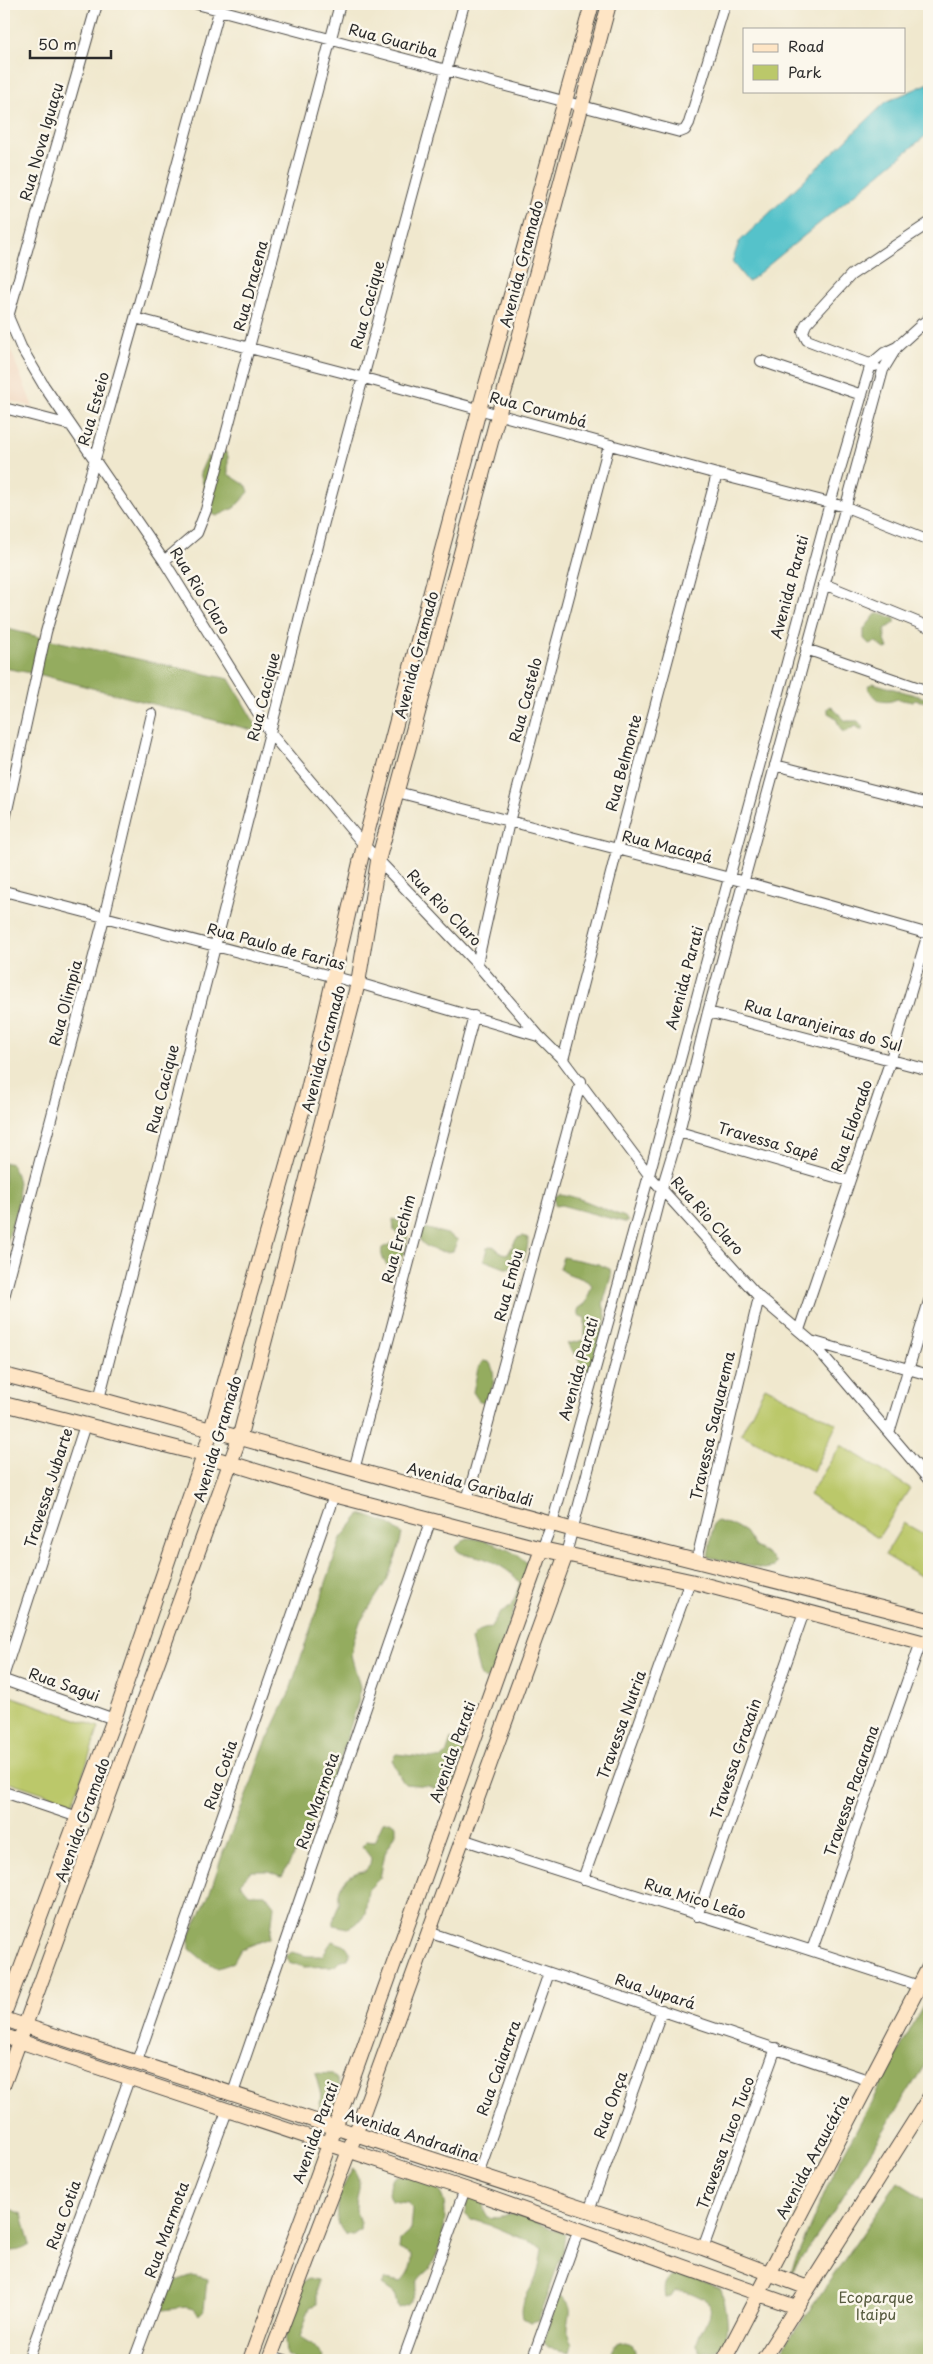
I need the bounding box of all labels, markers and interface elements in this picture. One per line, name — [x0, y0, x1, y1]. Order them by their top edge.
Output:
street label: Rua Guariba — [346, 17, 441, 63]
scale bar — [30, 28, 111, 60]
legend — [743, 28, 906, 92]
text: 50 m — [38, 32, 77, 55]
text: Road — [788, 34, 824, 57]
text: Park — [788, 60, 822, 83]
street label: Rua Nova Iguaçu — [13, 80, 68, 203]
street label: Avenida Gramado — [493, 197, 549, 330]
street label: Rua Dracena — [226, 238, 273, 334]
street label: Rua Cacique — [344, 258, 389, 352]
street label: Rua Esteio — [71, 369, 114, 448]
street label: Rua Corumbá — [487, 385, 590, 433]
street label: Avenida Parati — [764, 532, 813, 641]
street label: Rua Rio Claro — [165, 542, 237, 638]
street label: Avenida Gramado — [388, 588, 444, 721]
street label: Rua Cacique — [240, 650, 285, 744]
street label: Rua Castelo — [502, 655, 547, 745]
street label: Rua Belmonte — [599, 711, 647, 814]
street label: Rua Macapá — [620, 823, 715, 868]
street label: Rua Rio Claro — [402, 863, 488, 951]
street label: Rua Paulo de Farias — [205, 916, 348, 975]
street label: Avenida Parati — [659, 923, 708, 1032]
street label: Rua Olimpia — [42, 956, 87, 1048]
street label: Avenida Gramado — [295, 982, 351, 1115]
street label: Rua Laranjeiras do Sul — [742, 992, 905, 1057]
street label: Rua Cacique — [139, 1042, 184, 1136]
street label: Rua Eldorado — [824, 1076, 877, 1175]
street label: Travessa Sapê — [715, 1115, 821, 1166]
street label: Rua Rio Claro — [666, 1170, 750, 1260]
street label: Rua Erechim — [375, 1192, 420, 1286]
street label: Rua Embu — [487, 1247, 528, 1324]
street label: Avenida Parati — [552, 1314, 603, 1423]
street label: Travessa Saquarema — [683, 1348, 740, 1502]
street label: Avenida Gramado — [186, 1373, 247, 1505]
street label: Travessa Jubarte — [17, 1425, 78, 1551]
street label: Avenida Garibaldi — [405, 1456, 536, 1511]
street label: Rua Sagui — [26, 1661, 103, 1706]
street label: Travessa Nutria — [590, 1666, 651, 1782]
street label: Travessa Graxain — [703, 1695, 766, 1822]
street label: Avenida Parati — [423, 1698, 481, 1805]
street label: Travessa Pacarana — [817, 1721, 884, 1859]
street label: Rua Cotia — [197, 1736, 243, 1813]
street label: Rua Marmota — [289, 1749, 344, 1852]
street label: Avenida Gramado — [48, 1754, 115, 1885]
street label: Rua Mico Leão — [642, 1871, 749, 1924]
street label: Rua Jupará — [612, 1967, 699, 2015]
street label: Rua Caiarara — [470, 2016, 526, 2119]
street label: Rua Onça — [587, 2067, 633, 2141]
street label: Travessa Tuco Tuco — [690, 2073, 759, 2212]
street label: Avenida Parati — [286, 2079, 344, 2186]
street label: Avenida Araucária — [769, 2090, 854, 2223]
street label: Avenida Andradina — [342, 2102, 483, 2167]
street label: Rua Cotia — [39, 2176, 86, 2252]
street label: Rua Marmota — [138, 2178, 194, 2281]
park label: Ecoparque Itaipu — [838, 2285, 914, 2325]

